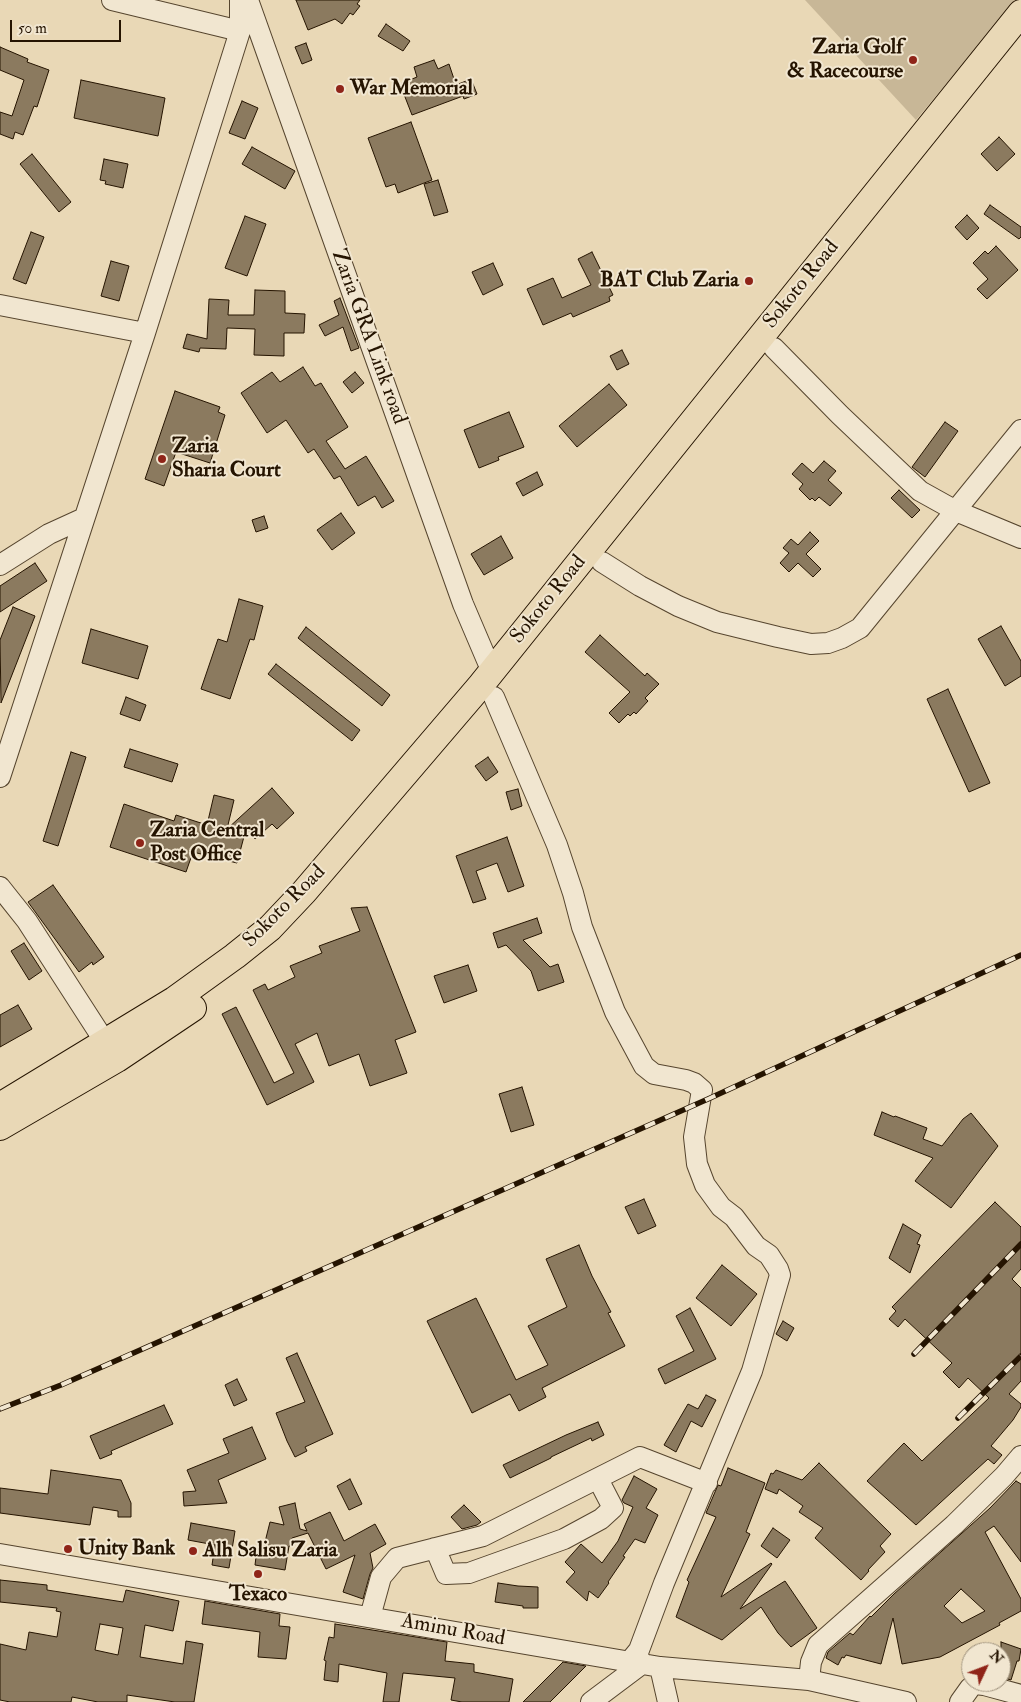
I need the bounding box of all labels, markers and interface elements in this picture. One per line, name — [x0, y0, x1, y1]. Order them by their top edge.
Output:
scale bar — [12, 10, 124, 42]
text: 50 m — [18, 19, 47, 38]
place label: Zaria Golf & Racecourse — [787, 35, 903, 85]
marker: Zaria Golf & Racecourse — [907, 54, 919, 66]
place label: War Memorial — [350, 76, 473, 102]
marker: War Memorial — [334, 83, 346, 95]
street label: Sokoto Road — [759, 236, 845, 334]
street label: Zaria GRA Link road — [325, 246, 411, 428]
place label: BAT Club Zaria — [600, 268, 739, 294]
marker: BAT Club Zaria — [743, 275, 755, 287]
place label: Zaria Sharia Court — [172, 434, 281, 484]
marker: Zaria Sharia Court — [156, 453, 168, 465]
street label: Sokoto Road — [506, 551, 592, 649]
place label: Zaria Central Post Office — [150, 818, 264, 868]
marker: Zaria Central Post Office — [134, 837, 146, 849]
street label: Sokoto Road — [238, 860, 332, 954]
place label: Unity Bank — [78, 1536, 175, 1562]
place label: Alh Salisu Zaria — [203, 1538, 337, 1564]
marker: Unity Bank — [62, 1543, 74, 1555]
marker: Alh Salisu Zaria — [187, 1545, 199, 1557]
marker: Texaco — [252, 1568, 264, 1580]
place label: Texaco — [229, 1582, 287, 1608]
street label: Aminu Road — [399, 1609, 507, 1653]
north arrow — [961, 1642, 1011, 1692]
text: N — [986, 1647, 1007, 1667]

